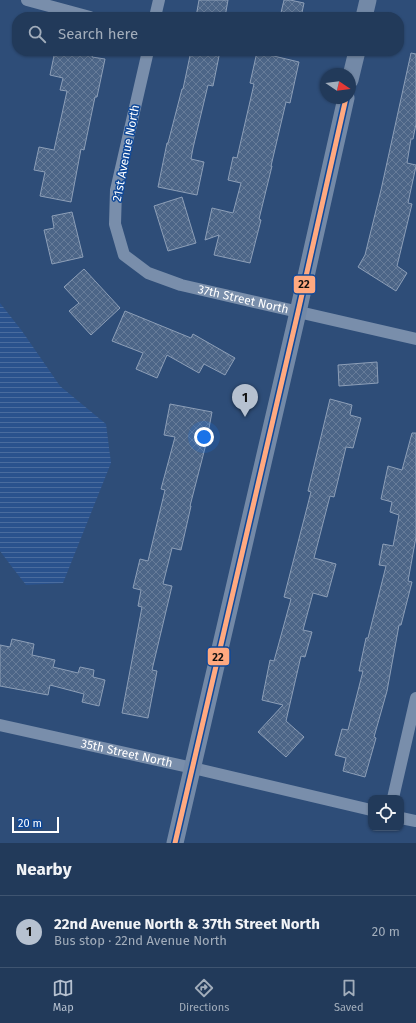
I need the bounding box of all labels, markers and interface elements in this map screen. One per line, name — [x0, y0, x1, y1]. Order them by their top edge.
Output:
search box — [12, 12, 404, 56]
icon: search — [26, 23, 48, 45]
text: Search here — [58, 25, 138, 43]
north arrow — [320, 68, 356, 104]
street label: 21st Avenue North — [110, 103, 142, 203]
line badge: 22 — [293, 275, 316, 294]
text: 22 — [298, 278, 310, 291]
street label: 37th Street North — [196, 282, 290, 317]
pin: 1 — [232, 384, 258, 417]
your location — [194, 427, 214, 447]
line badge: 22 — [207, 647, 230, 666]
text: 22 — [212, 651, 224, 664]
street label: 35th Street North — [80, 736, 174, 770]
map controls — [368, 795, 404, 831]
button: locate — [368, 795, 404, 831]
scale bar — [12, 815, 59, 834]
text: 20 m — [18, 817, 42, 830]
text: Nearby — [16, 859, 71, 880]
text: 22nd Avenue North & 37th Street North — [54, 915, 320, 933]
text: 1 — [26, 924, 32, 939]
text: 20 m — [372, 924, 400, 939]
text: Bus stop · 22nd Avenue North — [54, 933, 227, 948]
tab: Map — [52, 977, 74, 1014]
tab: Directions — [179, 977, 229, 1014]
tab: Saved — [334, 977, 364, 1014]

